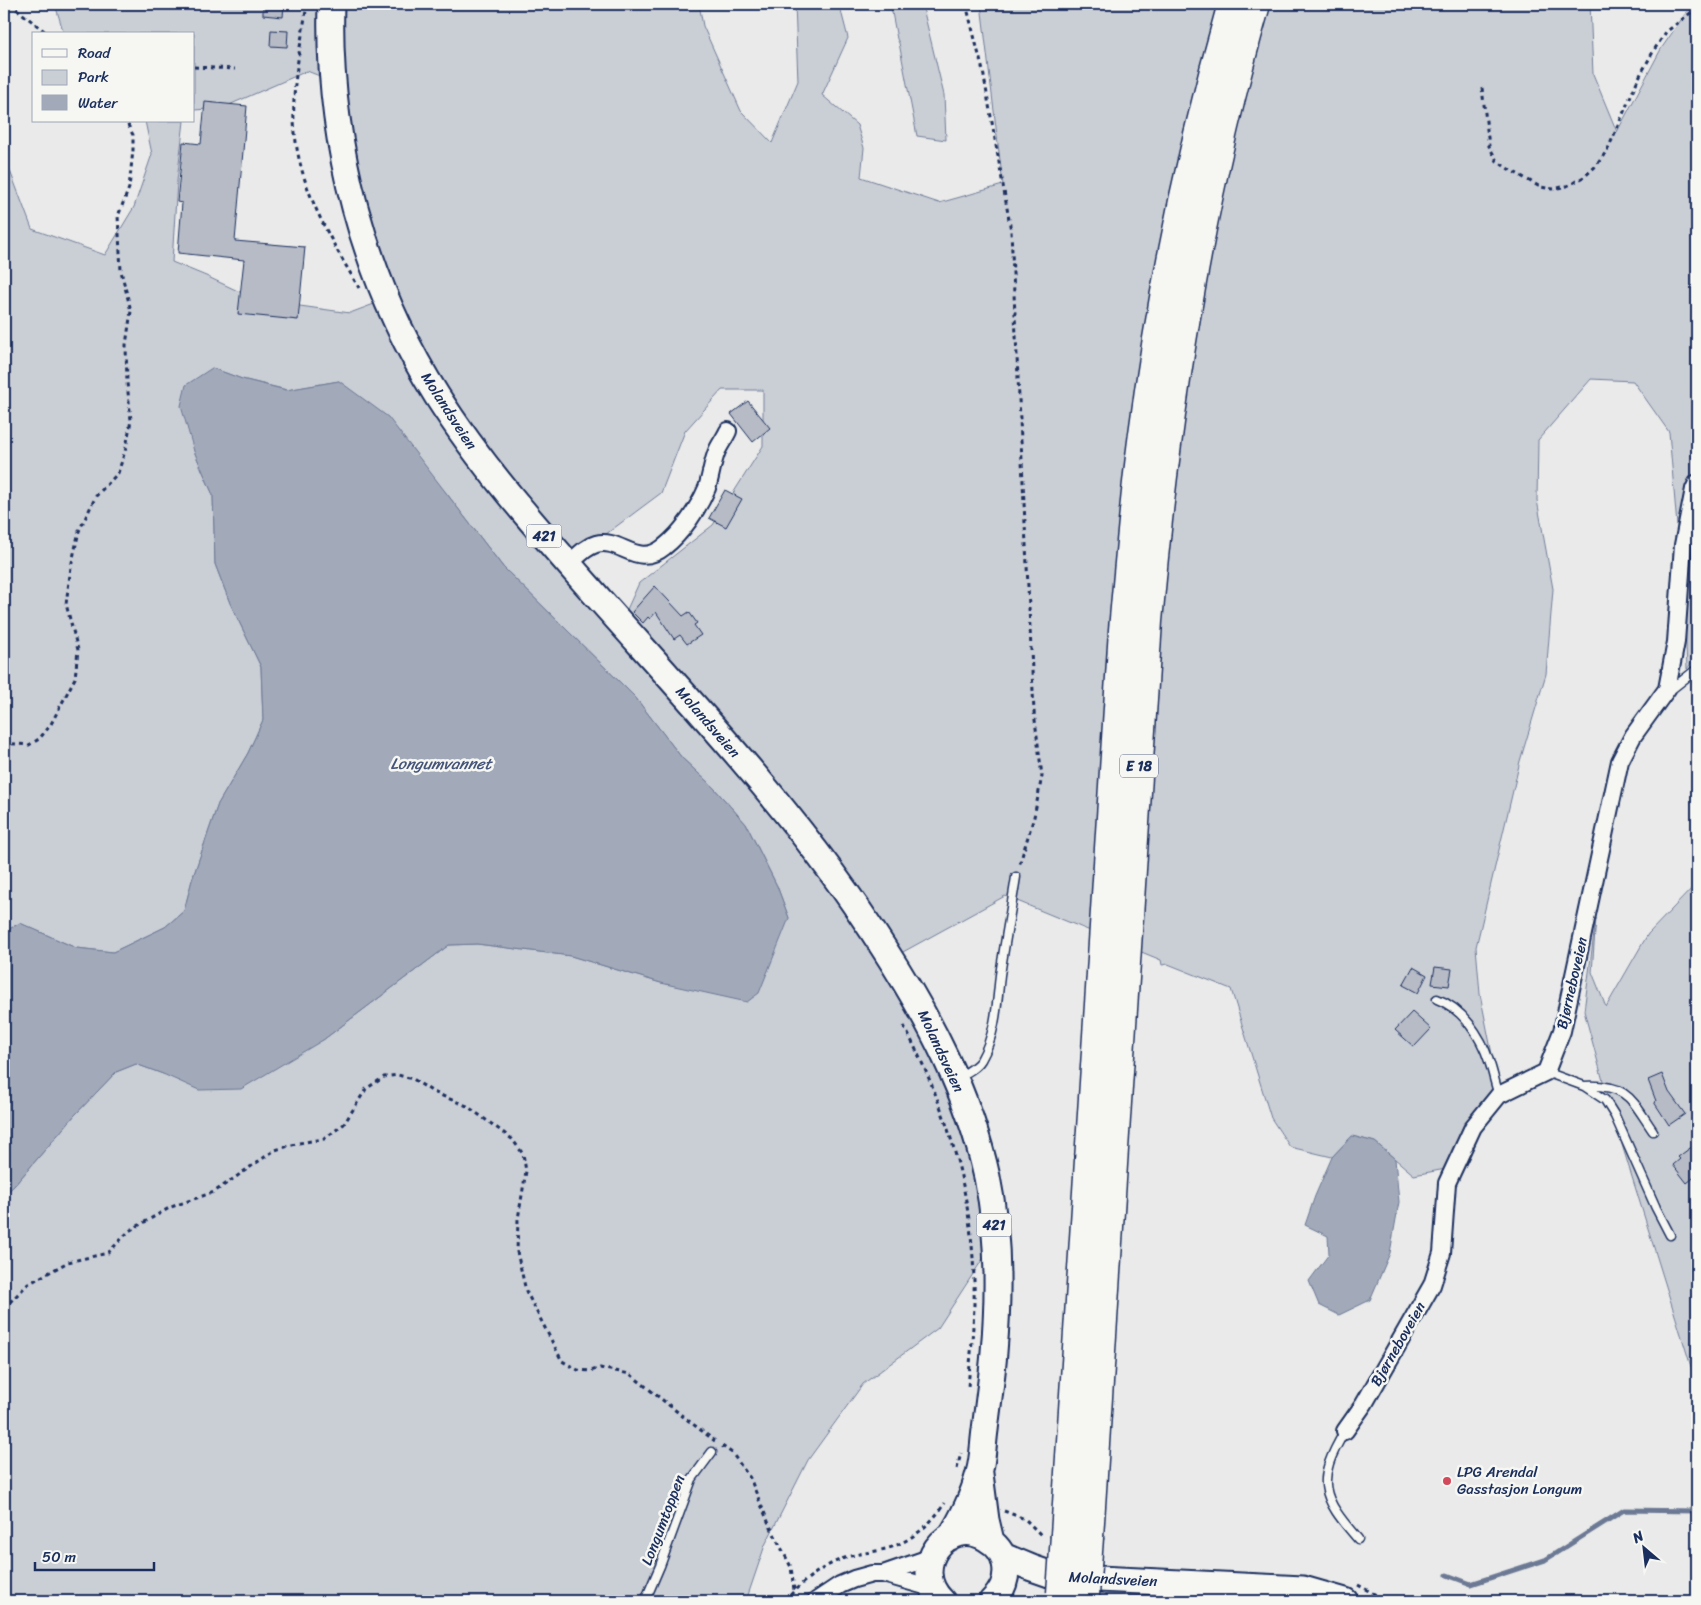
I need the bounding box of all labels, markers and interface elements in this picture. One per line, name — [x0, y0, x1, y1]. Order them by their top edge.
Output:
legend — [32, 32, 195, 122]
text: Road — [78, 40, 111, 66]
text: Park — [78, 64, 109, 90]
text: Water — [78, 90, 118, 116]
street label: Molandsveien — [414, 367, 484, 455]
road number: 421 — [526, 524, 562, 548]
street label: Molandsveien — [669, 680, 747, 764]
water label: Longumvannet — [390, 749, 494, 778]
road number: E 18 — [1120, 754, 1158, 778]
street label: Bjørneboveien — [1549, 934, 1595, 1032]
street label: Molandsveien — [910, 1005, 972, 1097]
road number: 421 — [976, 1214, 1012, 1236]
street label: Bjørneboveien — [1363, 1297, 1433, 1391]
place label: LPG Arendal Gasstasjon Longum — [1457, 1459, 1582, 1502]
street label: Longumtoppen — [634, 1471, 692, 1569]
marker: LPG Arendal Gasstasjon Longum — [1441, 1475, 1453, 1487]
north arrow — [1618, 1522, 1668, 1572]
text: N — [1627, 1524, 1649, 1551]
scale bar — [35, 1540, 154, 1572]
text: 50 m — [42, 1544, 77, 1570]
street label: Molandsveien — [1068, 1564, 1158, 1594]

